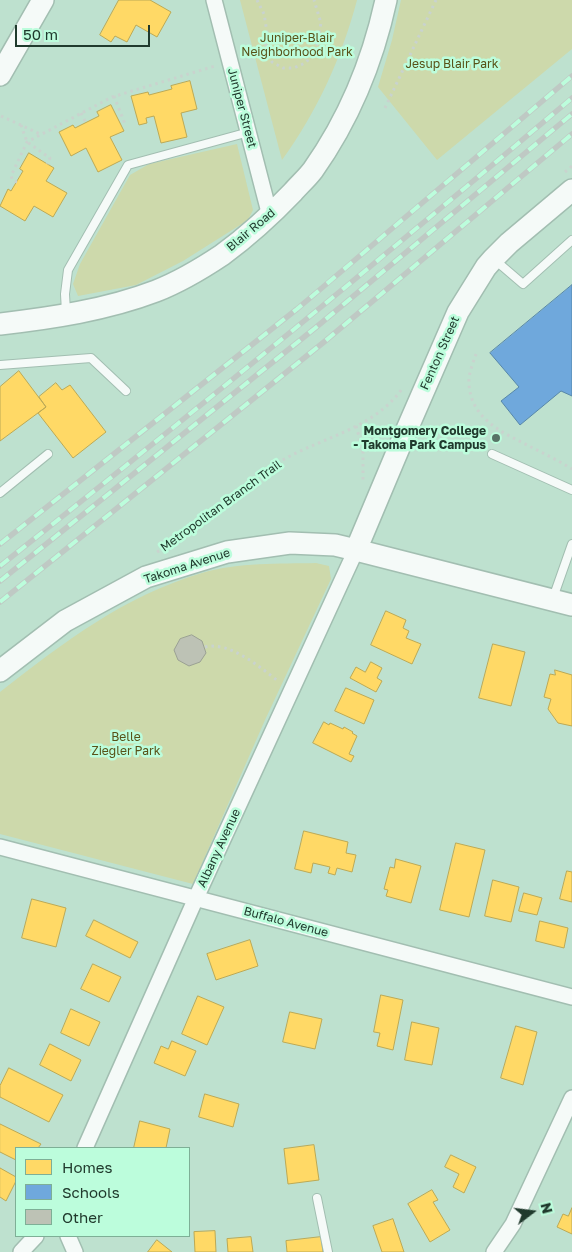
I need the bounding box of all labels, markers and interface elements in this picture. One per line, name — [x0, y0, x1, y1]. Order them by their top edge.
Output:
scale bar — [18, 15, 152, 47]
text: 50 m — [23, 25, 58, 43]
park label: Juniper-Blair Neighborhood Park — [241, 31, 353, 59]
park label: Jesup Blair Park — [405, 57, 499, 71]
street label: Juniper Street — [224, 67, 260, 149]
street label: Blair Road — [224, 206, 278, 254]
street label: Fenton Street — [417, 314, 463, 392]
place label: Montgomery College - Takoma Park Campus — [354, 424, 486, 452]
marker: Montgomery College - Takoma Park Campus — [490, 432, 502, 444]
street label: Metropolitan Branch Trail — [158, 457, 284, 555]
street label: Takoma Avenue — [142, 545, 232, 587]
park label: Belle Ziegler Park — [91, 730, 161, 758]
street label: Albany Avenue — [195, 806, 243, 890]
street label: Buffalo Avenue — [242, 904, 330, 940]
legend — [15, 1147, 190, 1237]
text: Homes — [62, 1158, 112, 1176]
text: Schools — [62, 1183, 120, 1201]
north arrow — [507, 1187, 557, 1237]
text: N — [537, 1201, 557, 1215]
text: Other — [62, 1208, 103, 1226]

